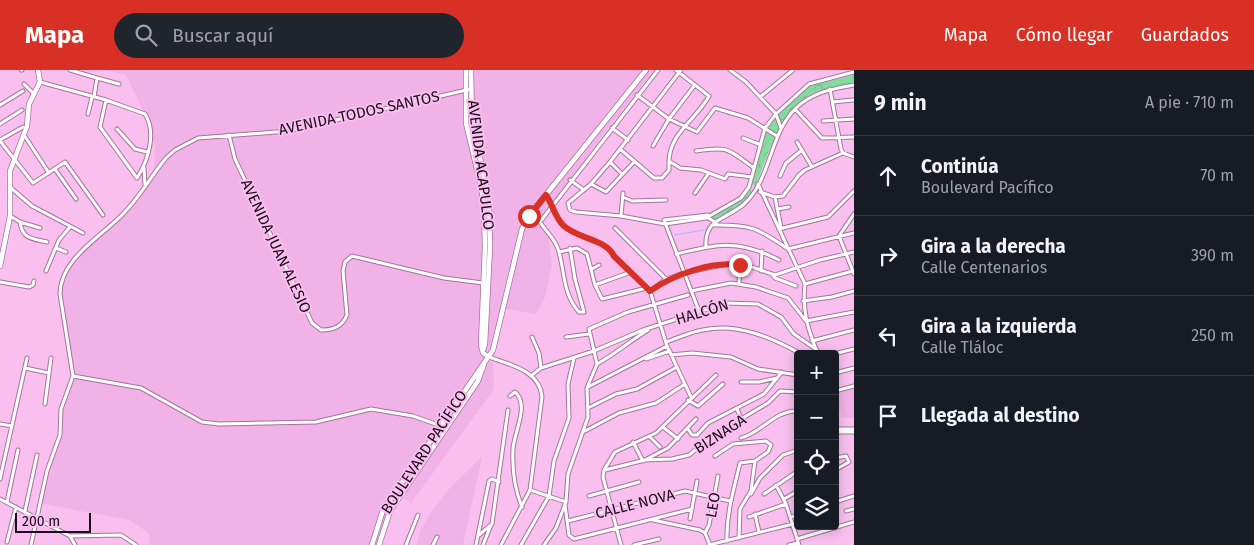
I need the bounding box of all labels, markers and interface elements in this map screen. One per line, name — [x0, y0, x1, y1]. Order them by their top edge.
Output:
search box — [114, 13, 464, 58]
text: Mapa — [25, 21, 84, 49]
icon: search — [132, 21, 160, 49]
text: Buscar aquí — [172, 24, 273, 47]
text: Mapa — [944, 24, 988, 46]
text: Cómo llegar — [1016, 24, 1113, 46]
text: Guardados — [1141, 24, 1229, 46]
street label: AVENIDA TODOS SANTOS — [277, 87, 441, 139]
text: 9 min — [874, 90, 927, 116]
text: A pie · 710 m — [1145, 93, 1234, 112]
street label: AVENIDA ACAPULCO — [464, 99, 498, 231]
text: Continúa — [921, 155, 999, 178]
icon: ahead — [874, 162, 902, 190]
text: 70 m — [1200, 166, 1234, 185]
street label: AVENIDA JUAN ALESIO — [237, 176, 315, 316]
text: Boulevard Pacífico — [921, 178, 1054, 197]
route start — [518, 205, 541, 228]
text: Gira a la derecha — [921, 235, 1066, 258]
icon: right — [874, 242, 902, 270]
text: 390 m — [1191, 246, 1234, 265]
route end — [729, 254, 752, 277]
text: Calle Centenarios — [921, 258, 1047, 277]
street label: HALCÓN — [673, 295, 731, 329]
text: Gira a la izquierda — [921, 315, 1077, 338]
icon: left — [874, 322, 902, 350]
text: 250 m — [1191, 326, 1234, 345]
text: Calle Tláloc — [921, 338, 1003, 357]
map controls — [794, 350, 839, 530]
button: + — [794, 350, 839, 395]
street label: BOULEVARD PACÍFICO — [377, 387, 471, 517]
button: − — [794, 395, 839, 440]
icon: arrive — [874, 402, 902, 430]
text: Llegada al destino — [921, 404, 1080, 427]
street label: BIZNAGA — [691, 410, 750, 457]
button: locate — [794, 440, 839, 485]
street label: CALLE NOVA — [593, 485, 677, 523]
button: layers — [794, 485, 839, 530]
street label: LEO — [702, 491, 724, 519]
scale bar — [15, 510, 91, 533]
text: 200 m — [22, 513, 60, 530]

